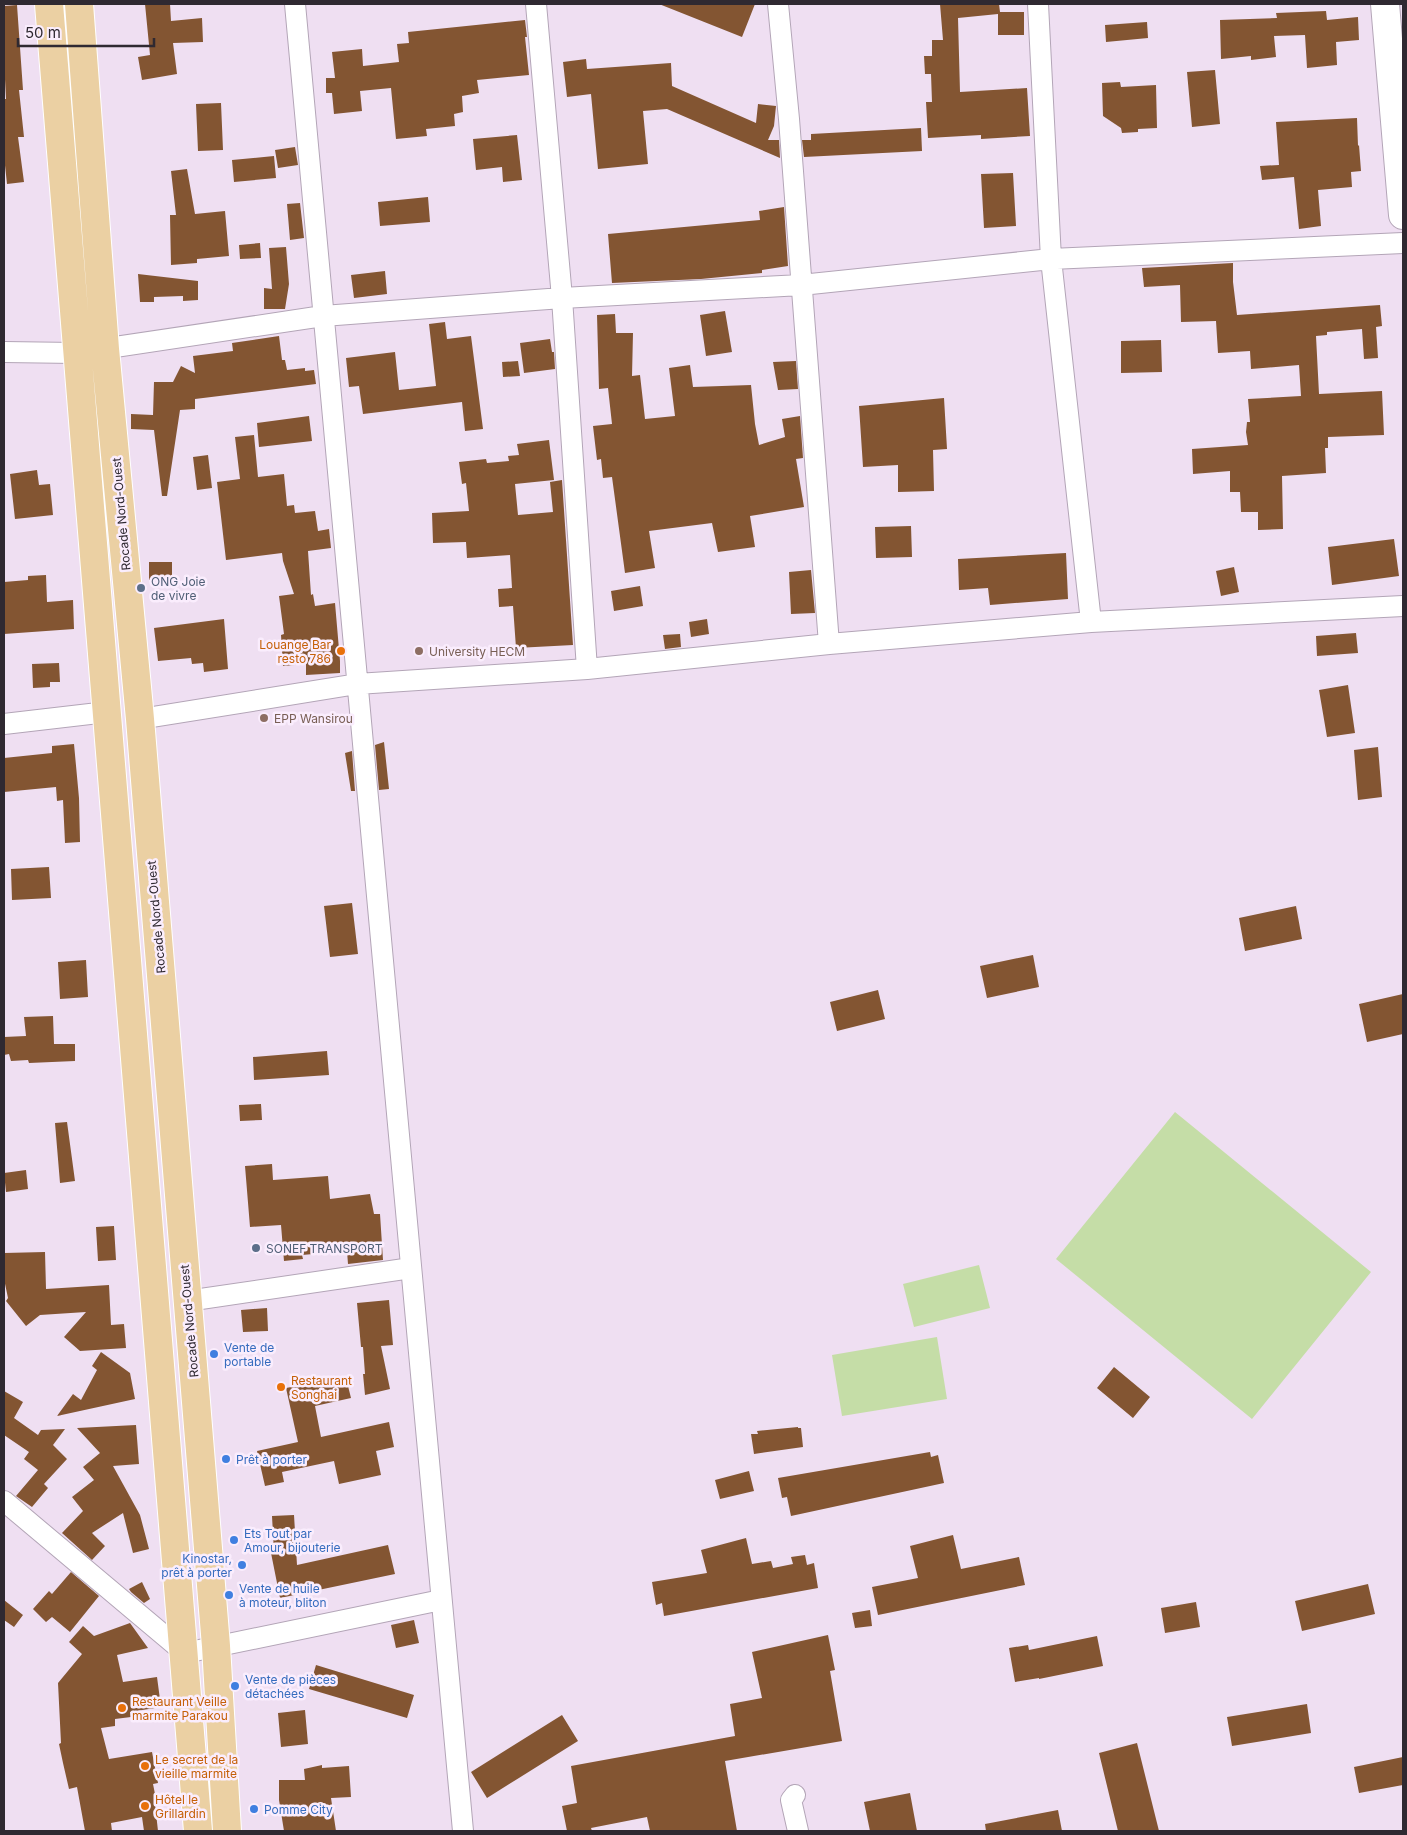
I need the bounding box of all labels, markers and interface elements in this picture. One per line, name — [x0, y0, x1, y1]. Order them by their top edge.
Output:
scale bar — [18, 15, 154, 47]
text: 50 m — [25, 23, 61, 42]
street label: Rocade Nord-Ouest — [109, 457, 133, 571]
place label: ONG Joie de vivre — [151, 574, 206, 603]
marker: ONG Joie de vivre — [135, 582, 147, 594]
place label: Louange Bar resto 786 — [259, 637, 331, 666]
place label: University HECM — [429, 644, 525, 659]
marker: Louange Bar resto 786 — [335, 645, 347, 657]
marker: University HECM — [413, 645, 425, 657]
place label: EPP Wansirou — [274, 711, 353, 726]
marker: EPP Wansirou — [258, 712, 270, 724]
street label: Rocade Nord-Ouest — [144, 860, 168, 974]
place label: SONEF TRANSPORT — [266, 1241, 383, 1256]
marker: SONEF TRANSPORT — [250, 1242, 262, 1254]
street label: Rocade Nord-Ouest — [177, 1264, 201, 1378]
place label: Vente de portable — [224, 1340, 274, 1369]
marker: Vente de portable — [208, 1348, 220, 1360]
place label: Restaurant Songhai — [291, 1373, 352, 1402]
marker: Restaurant Songhai — [275, 1381, 287, 1393]
place label: Prêt à porter — [236, 1452, 307, 1467]
marker: Prêt à porter — [220, 1453, 232, 1465]
place label: Ets Tout par Amour, bijouterie — [244, 1526, 341, 1555]
marker: Ets Tout par Amour, bijouterie — [228, 1534, 240, 1546]
place label: Kinostar, prêt à porter — [161, 1551, 232, 1580]
marker: Kinostar, prêt à porter — [236, 1559, 248, 1571]
place label: Vente de huile à moteur, bliton — [239, 1581, 327, 1610]
marker: Vente de huile à moteur, bliton — [223, 1589, 235, 1601]
place label: Vente de pièces détachées — [245, 1672, 336, 1701]
marker: Vente de pièces détachées — [229, 1680, 241, 1692]
place label: Restaurant Veille marmite Parakou — [132, 1694, 228, 1723]
marker: Restaurant Veille marmite Parakou — [116, 1702, 128, 1714]
place label: Le secret de la vieille marmite — [155, 1752, 238, 1781]
marker: Le secret de la vieille marmite — [139, 1760, 151, 1772]
place label: Hôtel le Grillardin — [155, 1792, 206, 1821]
marker: Hôtel le Grillardin — [139, 1800, 151, 1812]
place label: Pomme City — [264, 1802, 333, 1817]
marker: Pomme City — [248, 1803, 260, 1815]

